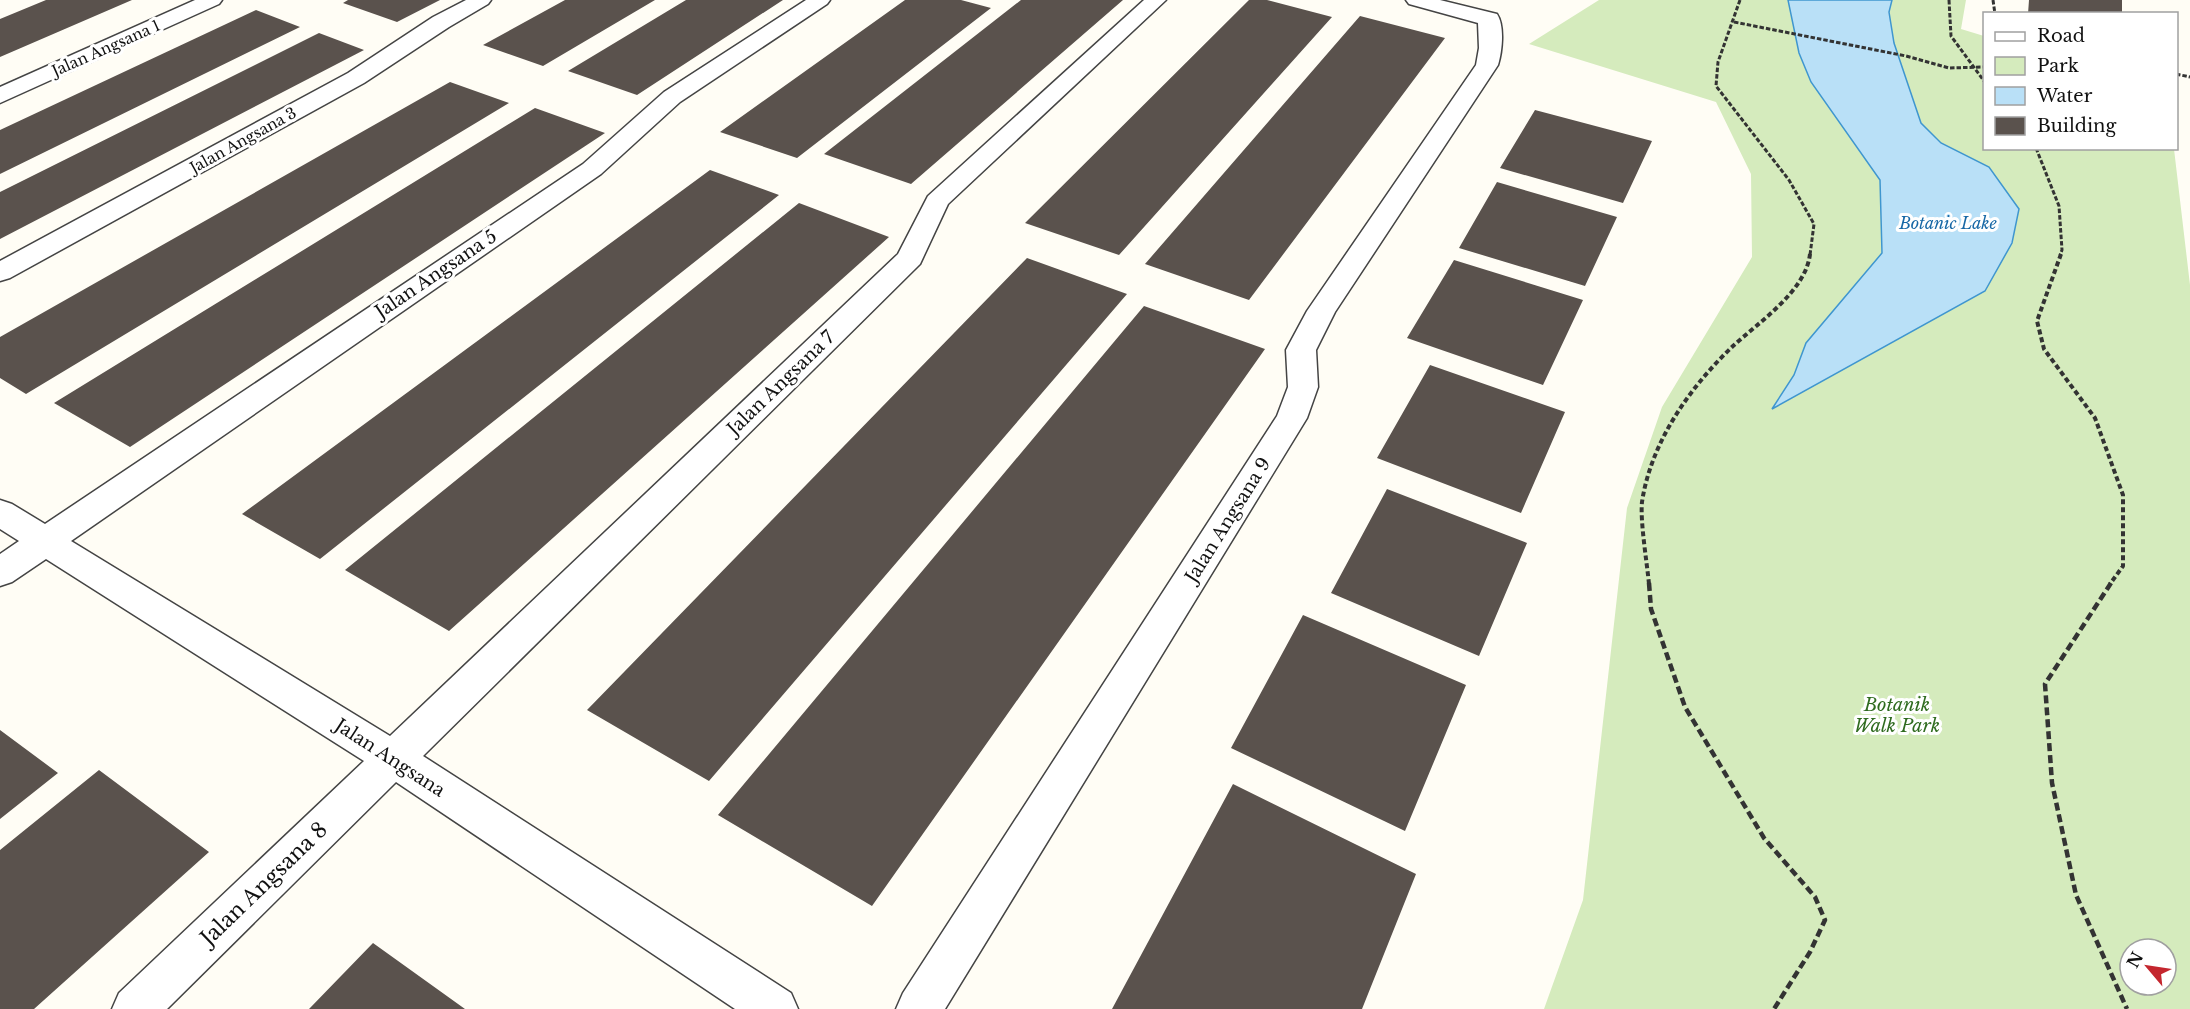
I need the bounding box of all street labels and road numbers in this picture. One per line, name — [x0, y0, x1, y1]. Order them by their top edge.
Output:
street label: Jalan Angsana 1 — [47, 16, 163, 81]
street label: Jalan Angsana 3 — [185, 103, 300, 178]
street label: Jalan Angsana 5 — [369, 225, 501, 324]
street label: Jalan Angsana 7 — [721, 326, 840, 441]
street label: Jalan Angsana 9 — [1180, 453, 1275, 588]
street label: Jalan Angsana — [329, 713, 449, 802]
street label: Jalan Angsana 8 — [193, 817, 333, 953]

